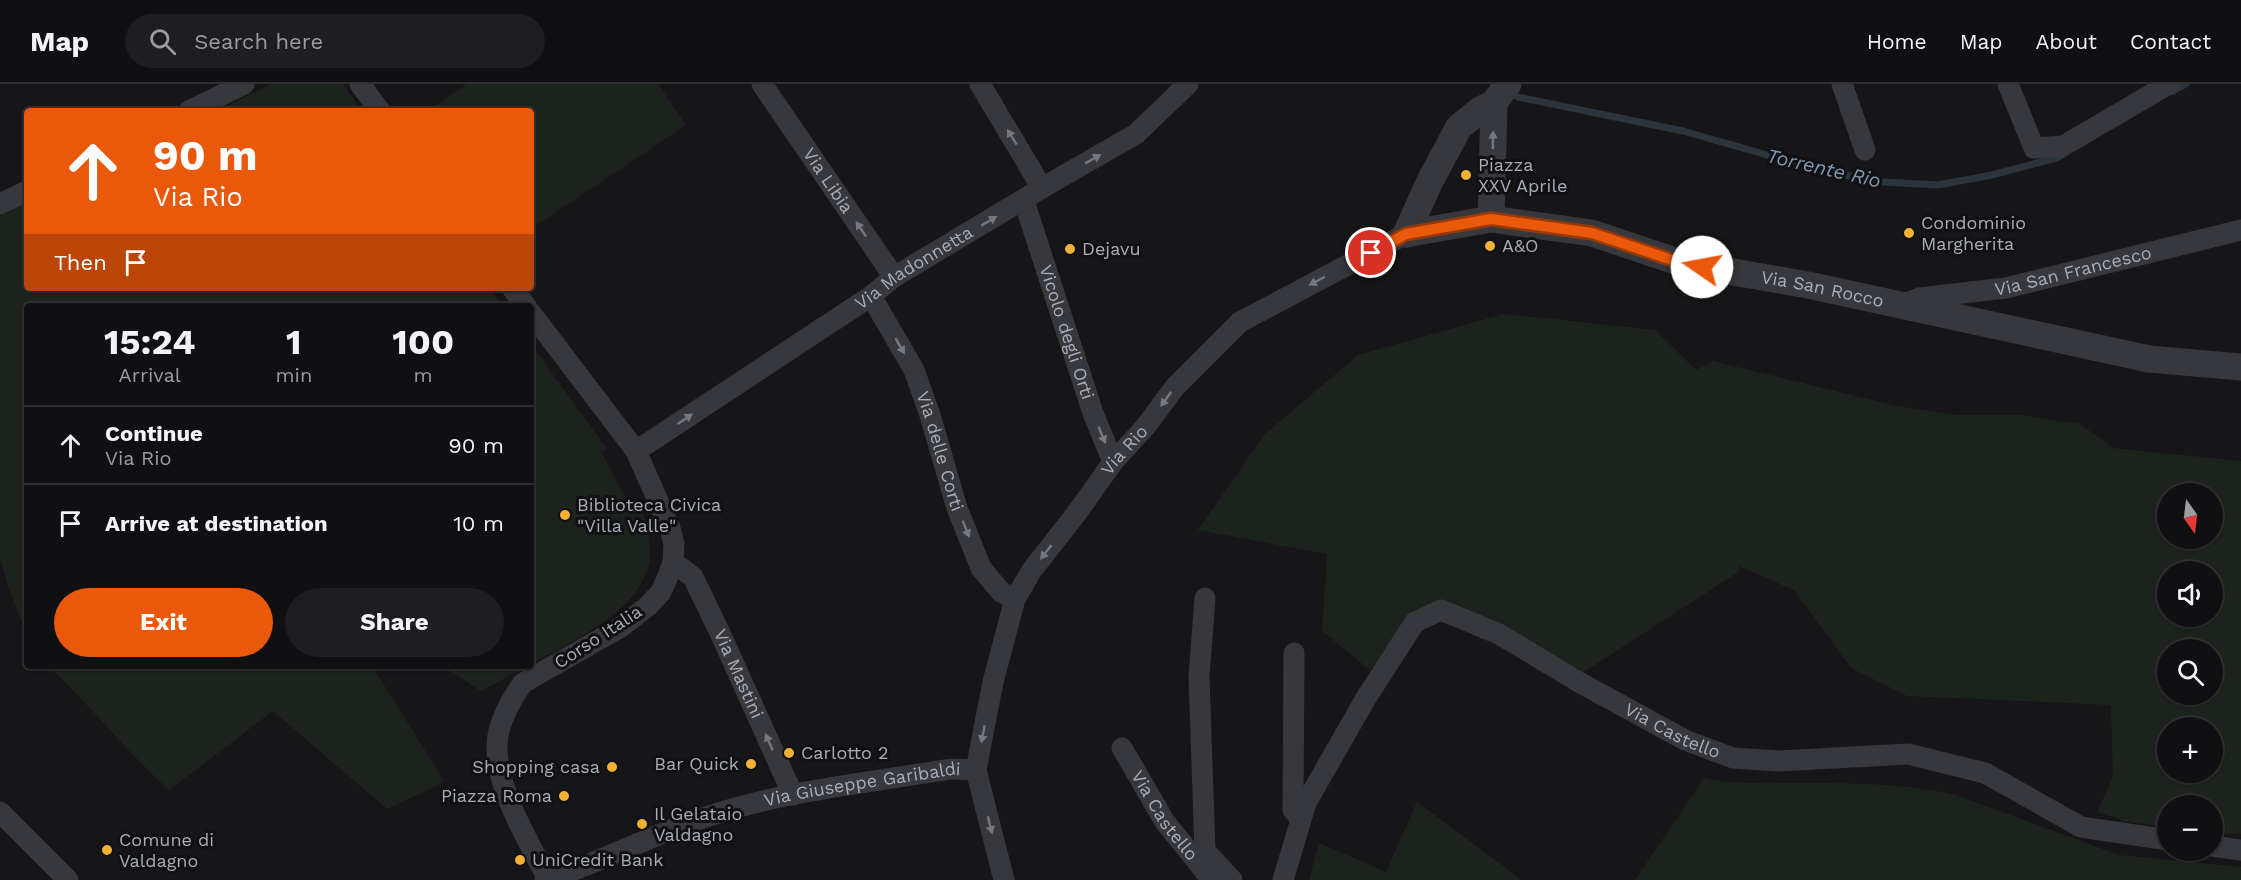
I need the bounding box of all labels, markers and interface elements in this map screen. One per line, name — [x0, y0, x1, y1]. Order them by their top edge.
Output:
search box — [125, 14, 545, 68]
text: Map — [30, 25, 89, 58]
icon: search — [146, 25, 179, 58]
text: Search here — [194, 29, 323, 54]
text: Home — [1867, 29, 1927, 54]
text: Map — [1960, 29, 2003, 54]
text: About — [2036, 29, 2097, 54]
text: Contact — [2130, 29, 2211, 54]
one-way arrow — [1007, 129, 1018, 145]
text: 90 m — [153, 131, 257, 180]
one-way arrow — [1488, 131, 1498, 150]
icon: ahead — [54, 132, 132, 210]
water label: Torrente Rio — [1765, 143, 1883, 193]
street label: Via Libia — [799, 144, 858, 217]
one-way arrow — [1085, 154, 1102, 164]
place label: Piazza XXV Aprile — [1478, 154, 1567, 196]
marker: Piazza XXV Aprile — [1459, 168, 1473, 182]
text: Via Rio — [153, 181, 243, 213]
place label: Condominio Margherita — [1921, 212, 2026, 254]
one-way arrow — [981, 216, 997, 227]
street label: Via Madonnetta — [851, 221, 976, 314]
one-way arrow — [856, 221, 867, 237]
marker: Condominio Margherita — [1902, 226, 1916, 240]
pin — [1345, 227, 1396, 278]
place label: A&O — [1502, 235, 1539, 256]
position arrow — [1670, 235, 1734, 299]
icon: arrive — [1354, 236, 1387, 269]
place label: Dejavu — [1082, 238, 1141, 259]
marker: A&O — [1483, 239, 1497, 253]
marker: Dejavu — [1063, 242, 1077, 256]
street label: Via San Francesco — [1993, 242, 2153, 299]
icon: arrive — [119, 246, 152, 279]
text: Then — [54, 250, 107, 275]
street label: Vicolo degli Orti — [1036, 262, 1099, 402]
street label: Via San Rocco — [1760, 266, 1886, 311]
one-way arrow — [1309, 276, 1326, 286]
text: 15:24 — [104, 321, 196, 363]
text: 1 — [286, 321, 302, 363]
text: 100 — [392, 321, 454, 363]
one-way arrow — [895, 338, 906, 354]
text: Arrival — [119, 363, 181, 387]
text: min — [276, 363, 312, 387]
text: m — [414, 363, 433, 387]
street label: Via delle Corti — [912, 388, 968, 514]
one-way arrow — [1160, 391, 1172, 407]
one-way arrow — [676, 413, 692, 425]
street label: Via Rio — [1096, 420, 1152, 479]
text: Continue — [105, 421, 203, 446]
one-way arrow — [1098, 426, 1107, 444]
icon: ahead — [54, 429, 87, 462]
text: 90 m — [448, 433, 504, 458]
text: Via Rio — [105, 446, 171, 470]
north arrow — [2157, 483, 2223, 549]
map controls — [2157, 483, 2223, 861]
place label: Biblioteca Civica "Villa Valle" — [577, 494, 721, 536]
icon: arrive — [54, 507, 87, 540]
marker: Biblioteca Civica "Villa Valle" — [558, 508, 572, 522]
text: Arrive at destination — [105, 511, 328, 536]
text: 10 m — [453, 511, 504, 536]
one-way arrow — [962, 520, 971, 538]
one-way arrow — [1040, 545, 1052, 560]
button: sound — [2157, 561, 2223, 627]
button: Exit — [54, 588, 273, 657]
button: Share — [285, 588, 504, 657]
street label: Corso Italia — [550, 601, 645, 673]
street label: Via Mastini — [710, 626, 768, 722]
button: search — [2157, 639, 2223, 705]
street label: Via Castello — [1621, 698, 1723, 762]
button: + — [2157, 717, 2223, 783]
one-way arrow — [978, 725, 987, 744]
one-way arrow — [764, 733, 773, 750]
place label: Carlotto 2 — [801, 742, 888, 763]
marker: Carlotto 2 — [782, 746, 796, 760]
place label: Bar Quick — [654, 753, 739, 774]
place label: Shopping casa — [472, 756, 600, 777]
marker: Bar Quick — [744, 757, 758, 771]
street label: Via Giuseppe Garibaldi — [762, 757, 961, 810]
marker: Shopping casa — [605, 760, 619, 774]
street label: Via Castello — [1127, 767, 1203, 864]
place label: Piazza Roma — [441, 785, 552, 806]
marker: Piazza Roma — [557, 789, 571, 803]
button: − — [2157, 795, 2223, 861]
place label: Il Gelataio Valdagno — [654, 803, 742, 845]
one-way arrow — [986, 816, 996, 834]
marker: Il Gelataio Valdagno — [635, 817, 649, 831]
place label: Comune di Valdagno — [119, 829, 214, 871]
marker: Comune di Valdagno — [100, 843, 114, 857]
place label: UniCredit Bank — [532, 849, 663, 870]
marker: UniCredit Bank — [513, 853, 527, 867]

